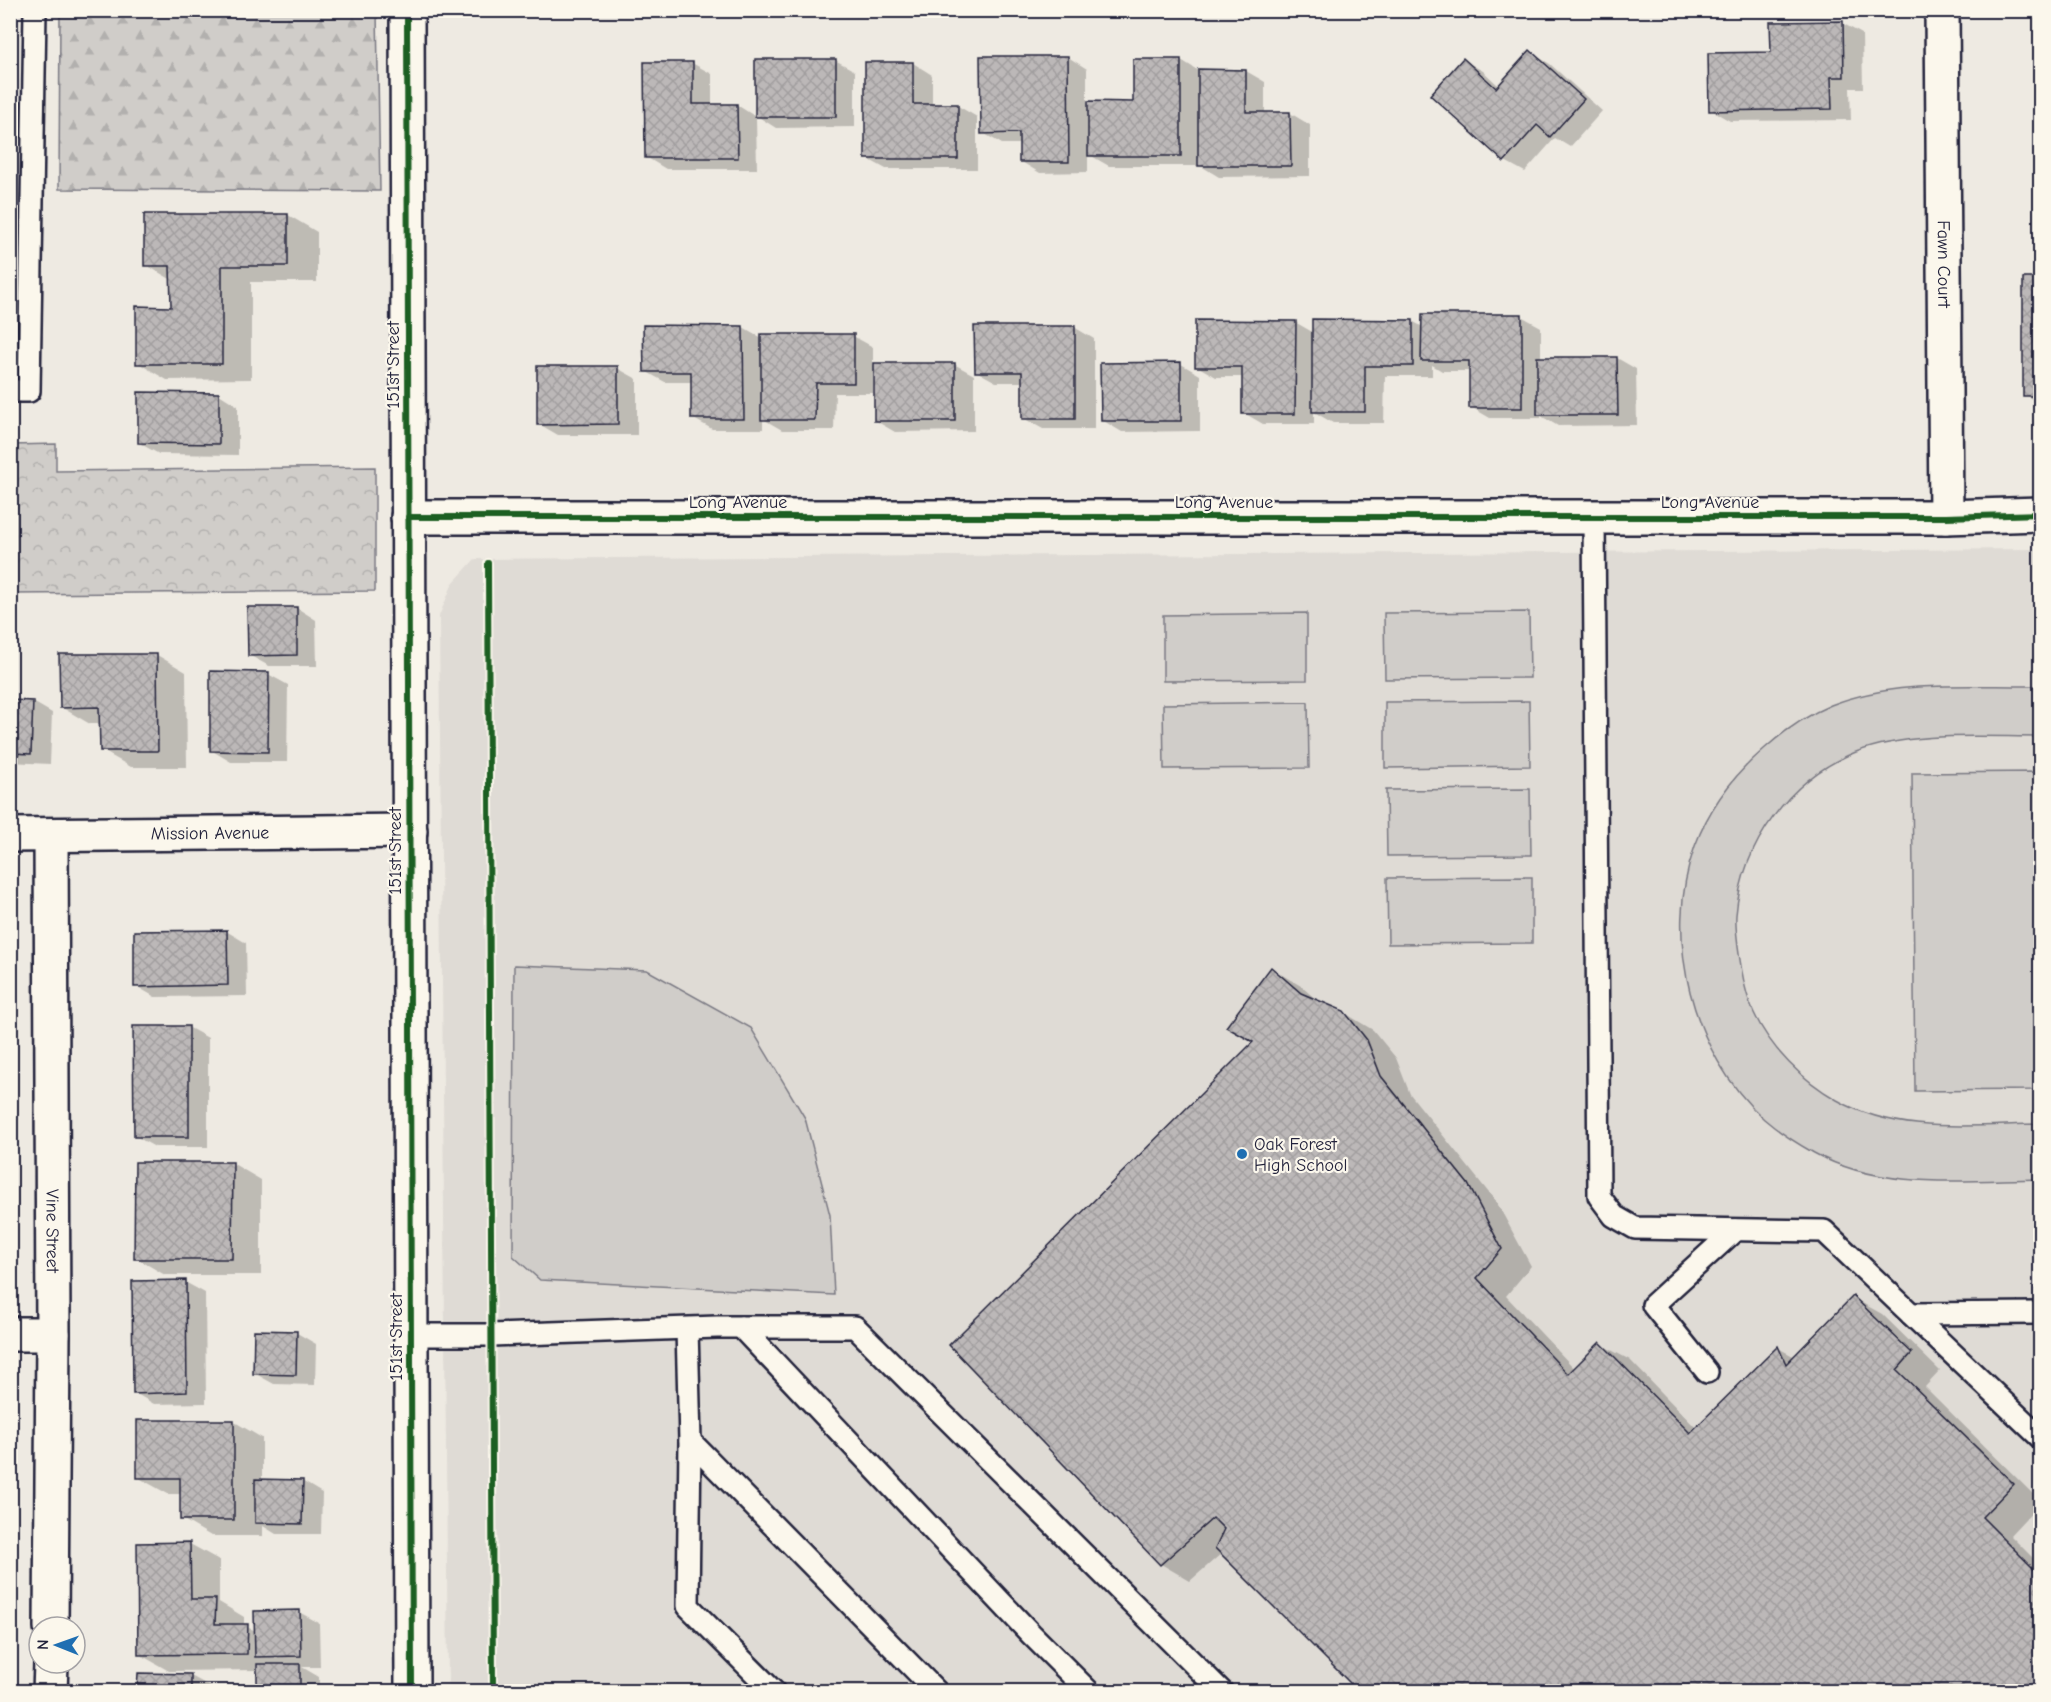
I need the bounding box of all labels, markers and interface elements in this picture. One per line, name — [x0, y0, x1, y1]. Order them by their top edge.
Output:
street label: Fawn Court — [1933, 220, 1954, 309]
street label: 151st Street — [383, 320, 404, 409]
street label: Long Avenue — [689, 492, 787, 513]
street label: Long Avenue — [1175, 492, 1273, 513]
street label: Long Avenue — [1661, 492, 1759, 513]
street label: 151st Street — [385, 806, 406, 895]
street label: Mission Avenue — [151, 822, 269, 845]
place label: Oak Forest High School — [1254, 1134, 1348, 1176]
marker: Oak Forest High School — [1235, 1147, 1249, 1161]
street label: Vine Street — [41, 1189, 63, 1274]
street label: 151st Street — [386, 1292, 407, 1381]
north arrow — [27, 1615, 87, 1675]
text: N — [34, 1639, 52, 1650]

